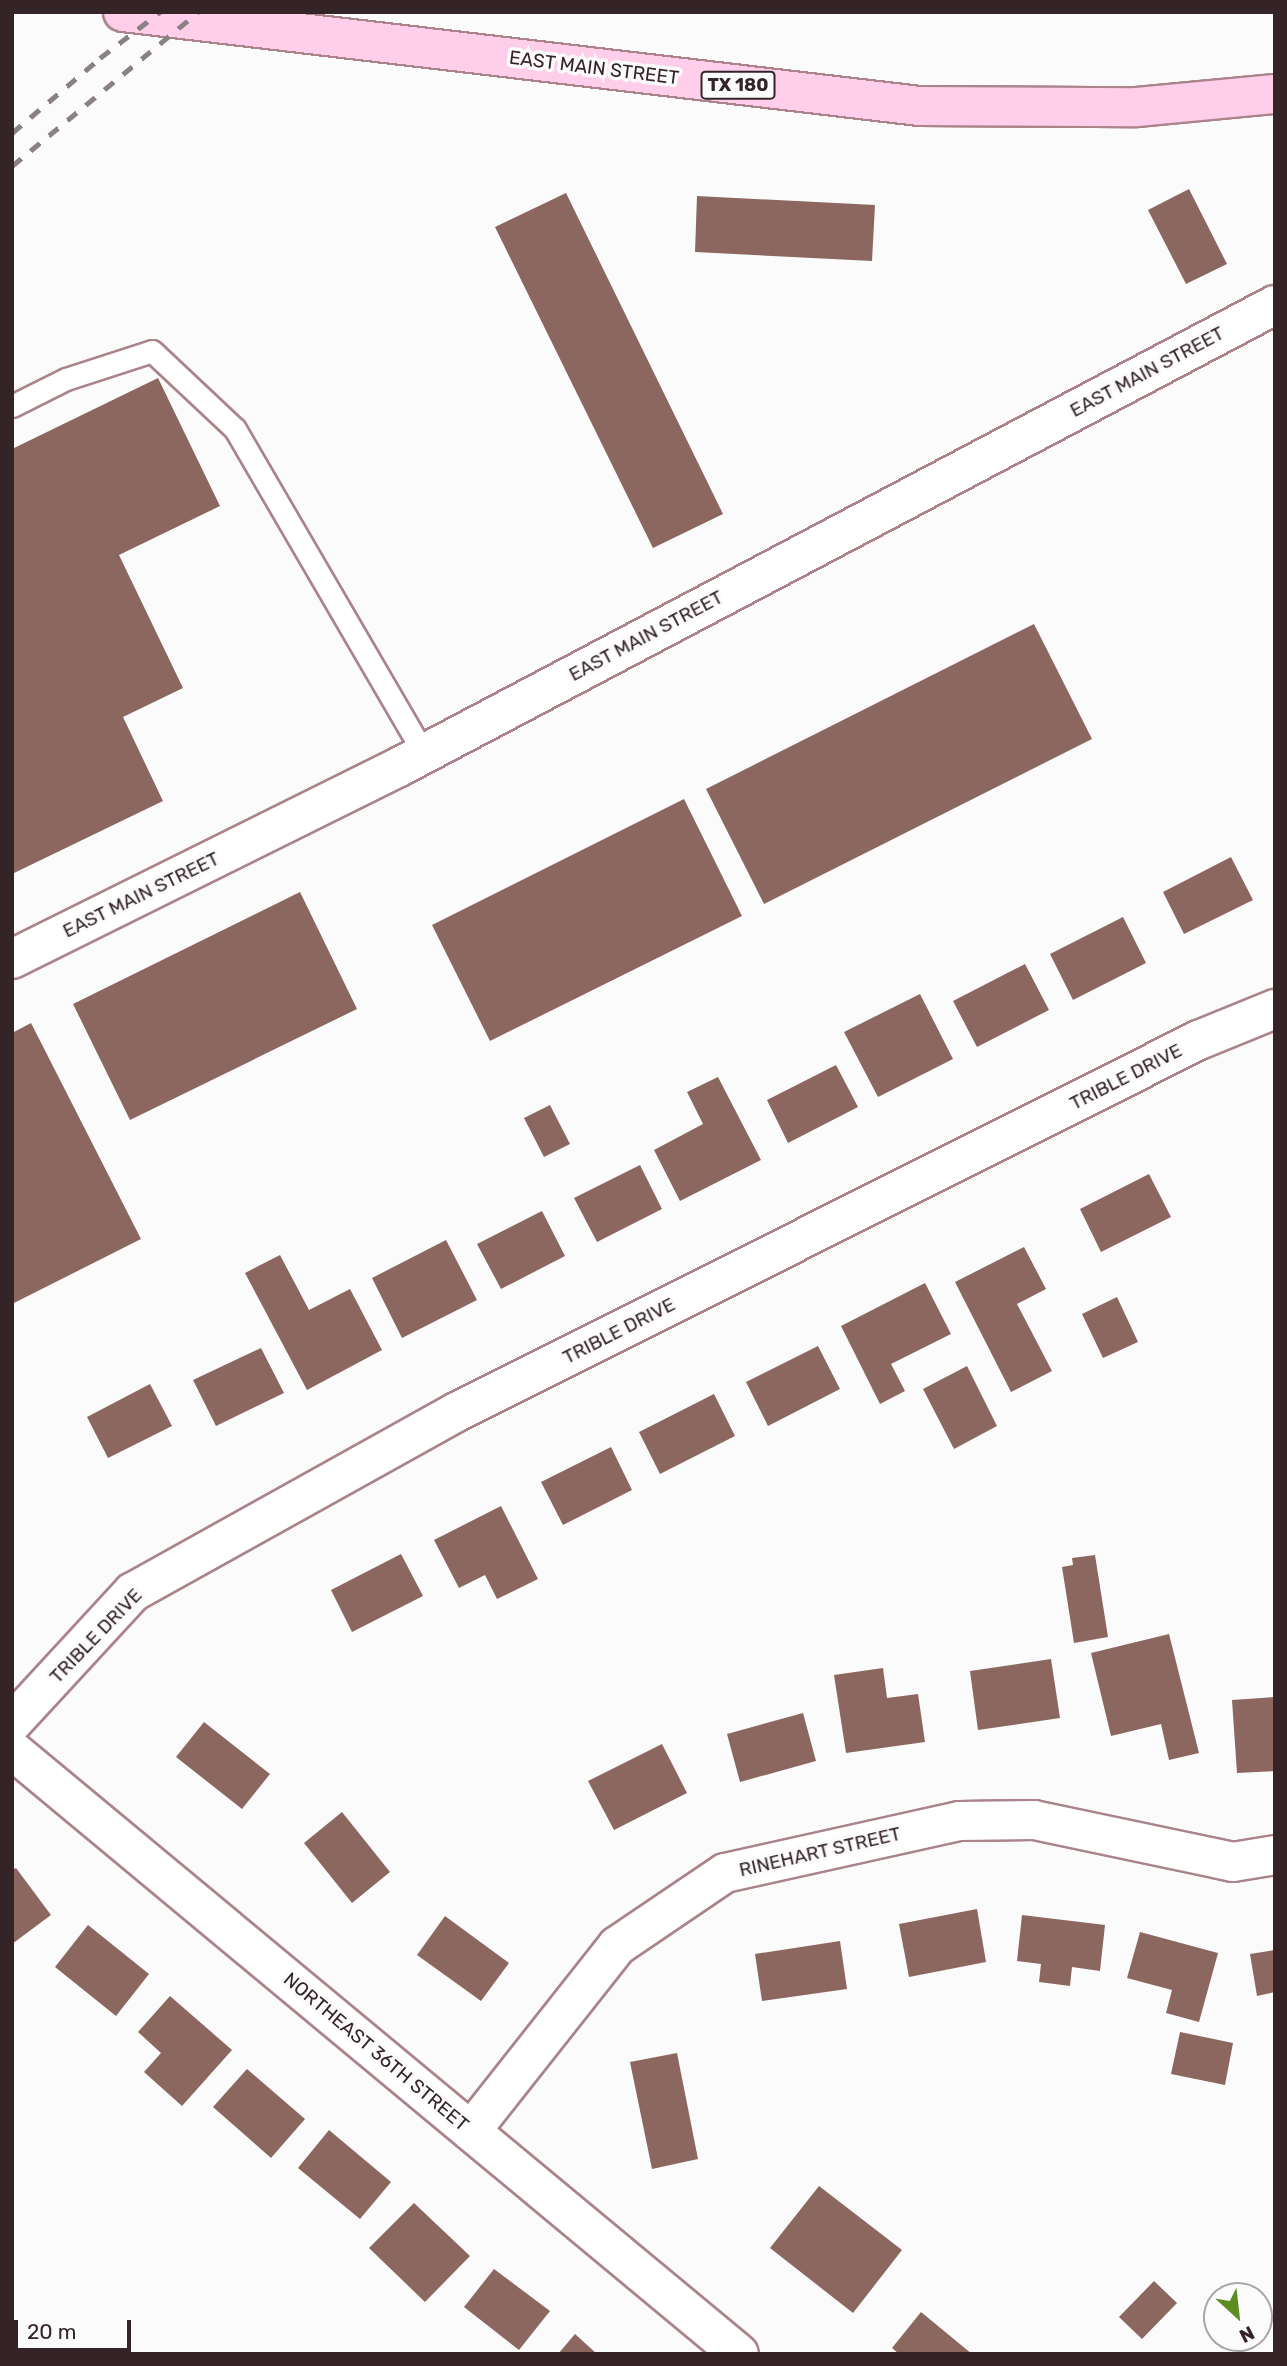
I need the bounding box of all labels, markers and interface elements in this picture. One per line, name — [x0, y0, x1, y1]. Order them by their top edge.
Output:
street label: EAST MAIN STREET — [508, 46, 680, 90]
road number: TX 180 — [700, 70, 776, 100]
street label: EAST MAIN STREET — [1066, 322, 1228, 422]
street label: EAST MAIN STREET — [565, 586, 727, 686]
street label: EAST MAIN STREET — [59, 847, 223, 943]
street label: TRIBLE DRIVE — [1066, 1039, 1186, 1115]
street label: TRIBLE DRIVE — [559, 1293, 679, 1369]
street label: TRIBLE DRIVE — [45, 1584, 147, 1688]
street label: RINEHART STREET — [737, 1822, 903, 1882]
street label: NORTHEAST 36TH STREET — [279, 1968, 473, 2136]
north arrow — [1203, 2282, 1273, 2352]
scale bar — [18, 2306, 135, 2350]
text: 20 m — [27, 2319, 76, 2344]
text: N — [1236, 2321, 1258, 2348]

